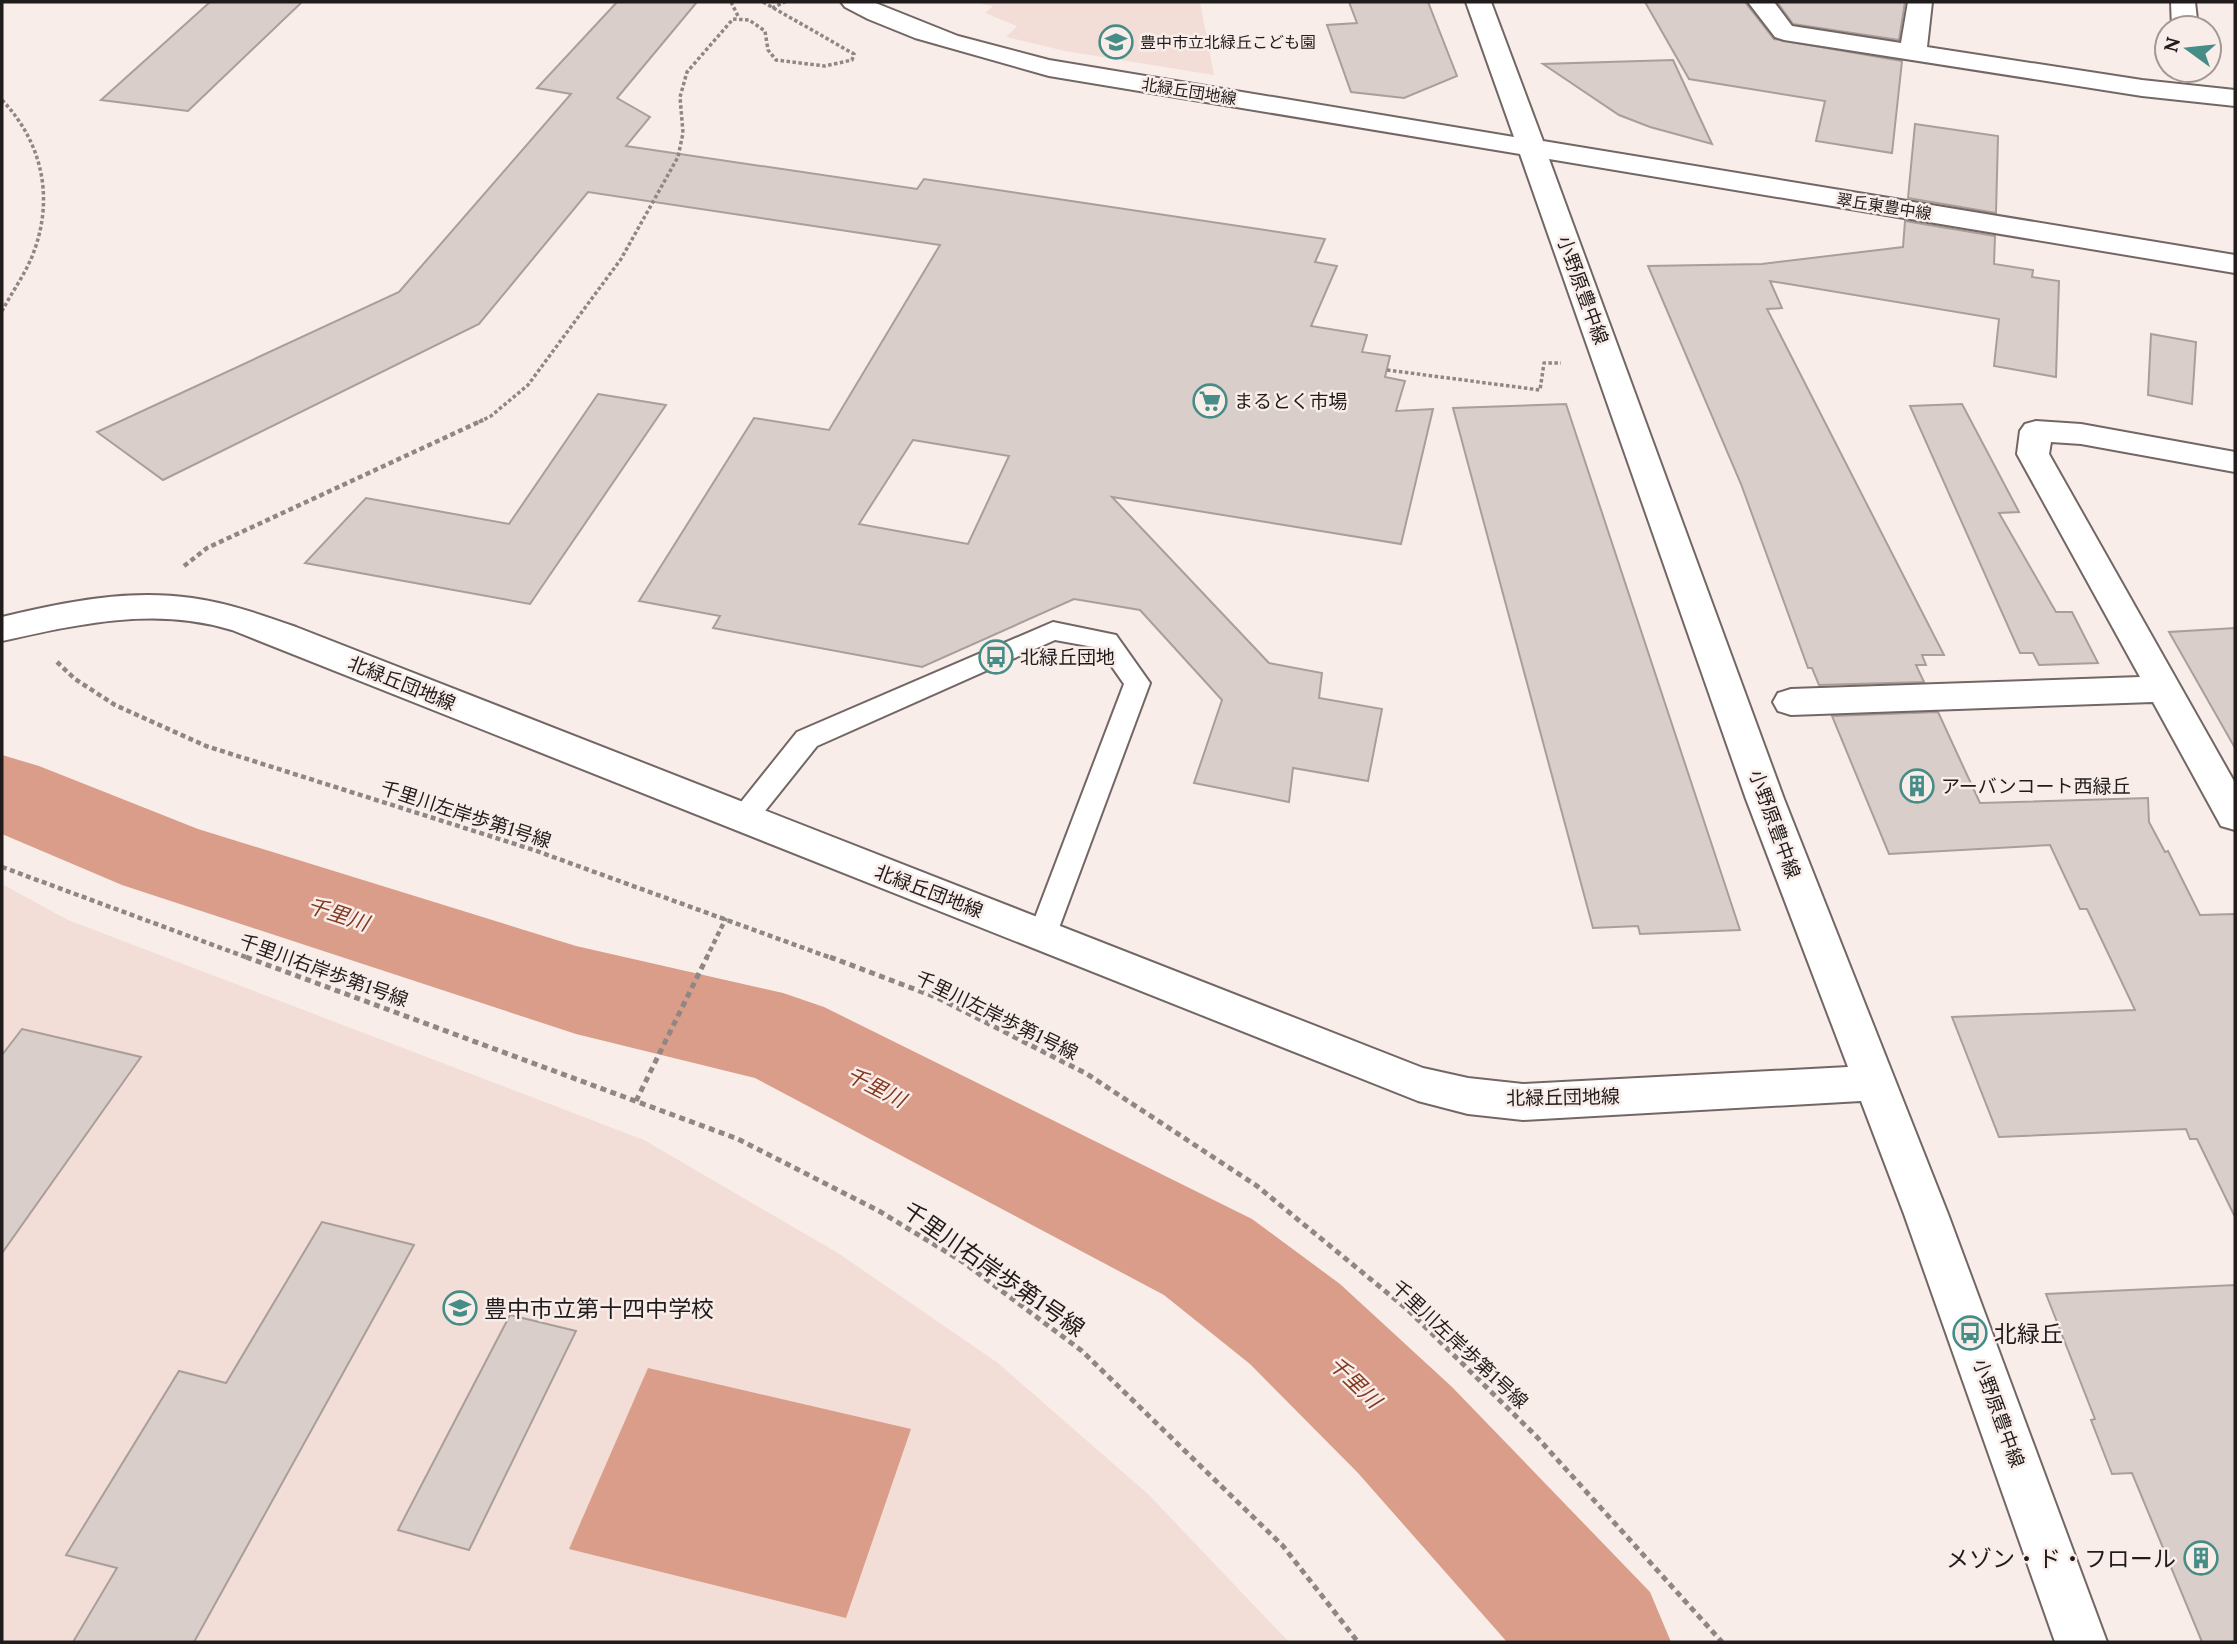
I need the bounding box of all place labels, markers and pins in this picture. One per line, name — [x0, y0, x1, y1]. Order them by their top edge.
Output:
school or university icon: 豊中市立北緑丘こども園 — [1097, 23, 1135, 61]
place label: 豊中市立北緑丘こども園 — [1140, 32, 1316, 52]
supermarket icon: まるとく市場 — [1191, 382, 1229, 420]
place label: まるとく市場 — [1234, 389, 1347, 413]
bus stop icon: 北緑丘団地 — [977, 638, 1015, 676]
place label: 北緑丘団地 — [1020, 645, 1115, 669]
building icon: アーバンコート西緑丘 — [1898, 767, 1936, 805]
place label: アーバンコート西緑丘 — [1941, 774, 2131, 798]
school or university icon: 豊中市立第十四中学校 — [441, 1289, 479, 1327]
place label: 豊中市立第十四中学校 — [484, 1294, 714, 1323]
bus stop icon: 北緑丘 — [1951, 1314, 1989, 1352]
place label: 北緑丘 — [1994, 1319, 2063, 1348]
building icon: メゾン・ド・フロール — [2182, 1539, 2220, 1577]
place label: メゾン・ド・フロール — [1946, 1544, 2176, 1573]

